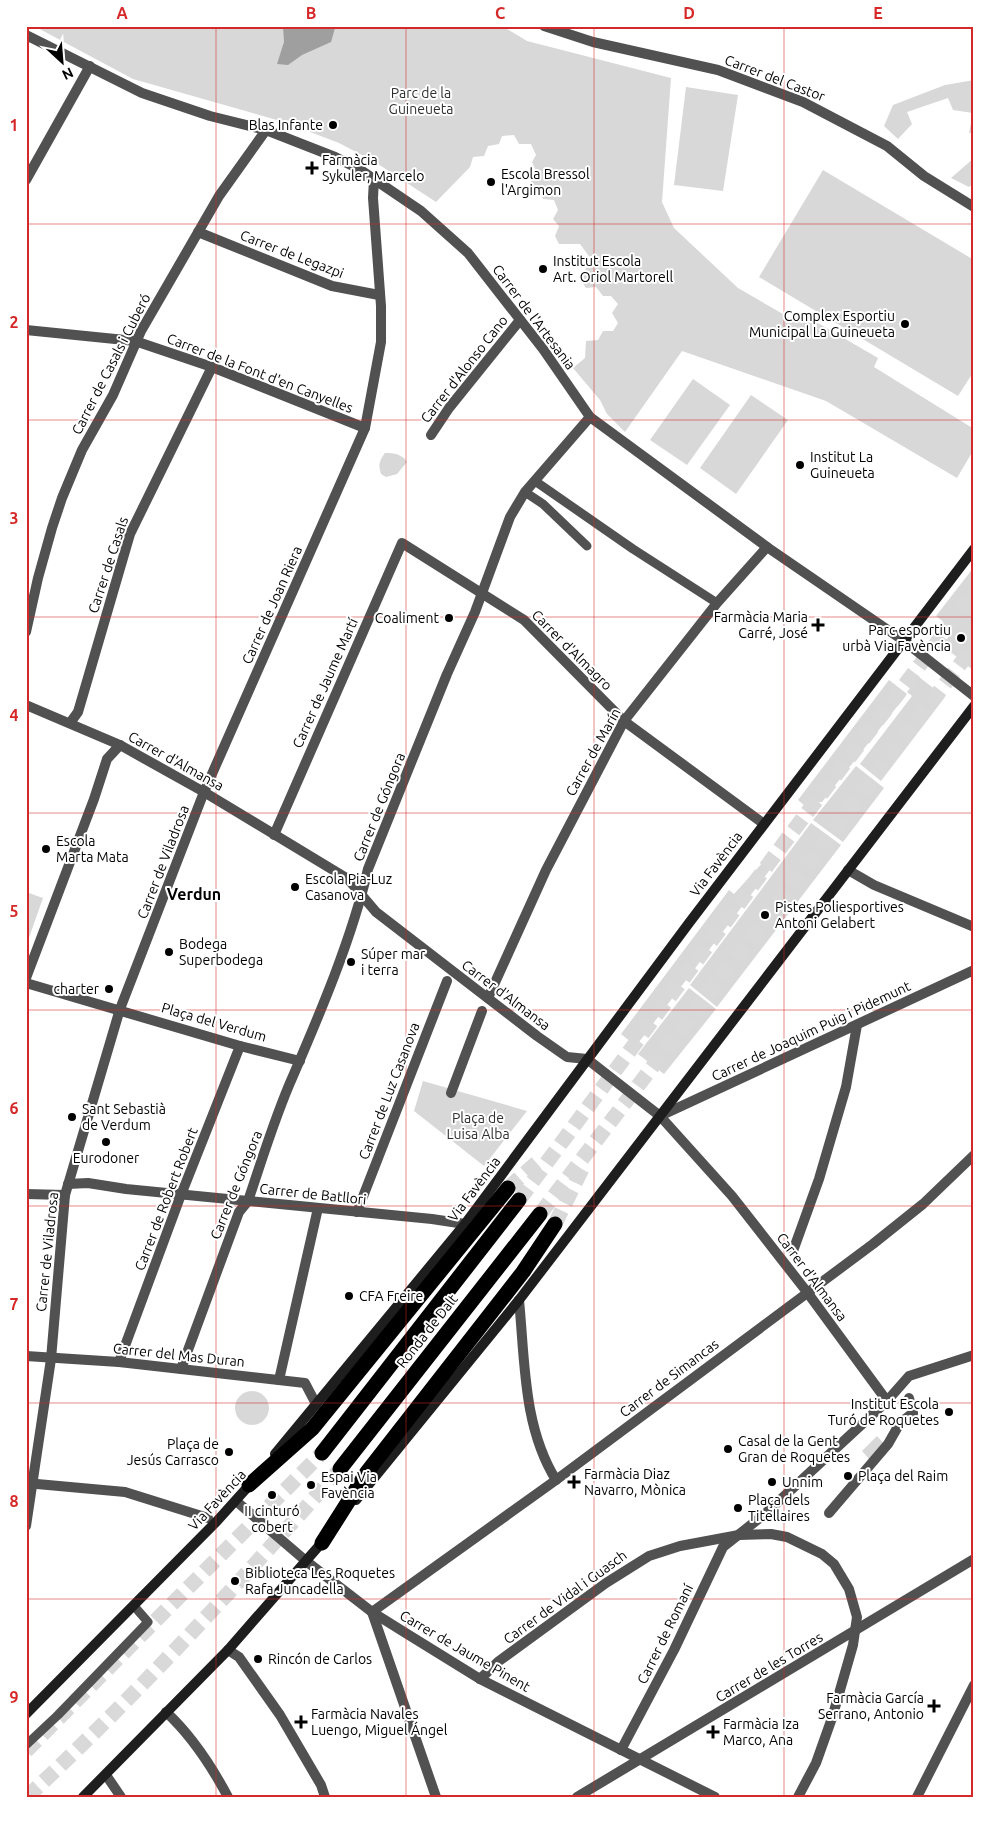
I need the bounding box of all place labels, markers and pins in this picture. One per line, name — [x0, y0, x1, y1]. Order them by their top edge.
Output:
place label: Blas Infante — [249, 117, 323, 133]
marker: Blas Infante — [327, 119, 339, 131]
place label: Farmàcia Sykuler, Marcelo — [322, 152, 424, 184]
marker: Farmàcia Sykuler, Marcelo — [306, 162, 318, 174]
place label: Escola Bressol l'Argimon — [501, 166, 590, 198]
marker: Escola Bressol l'Argimon — [485, 176, 497, 188]
place label: Institut Escola Art. Oriol Martorell — [553, 253, 673, 285]
marker: Institut Escola Art. Oriol Martorell — [537, 263, 549, 275]
place label: Complex Esportiu Municipal La Guineueta — [749, 308, 895, 340]
marker: Complex Esportiu Municipal La Guineueta — [899, 318, 911, 330]
place label: Institut La Guineueta — [810, 449, 875, 481]
marker: Institut La Guineueta — [794, 459, 806, 471]
place label: Farmàcia Maria Carré, José — [714, 609, 808, 641]
place label: Coaliment — [375, 610, 439, 626]
marker: Coaliment — [443, 612, 455, 624]
marker: Farmàcia Maria Carré, José — [812, 619, 824, 631]
place label: Parc esportiu urbà Via Favència — [842, 622, 951, 654]
marker: Parc esportiu urbà Via Favència — [955, 632, 967, 644]
place label: Escola Marta Mata — [56, 833, 129, 865]
marker: Escola Marta Mata — [40, 843, 52, 855]
place label: Escola Pia-Luz Casanova — [305, 871, 392, 903]
marker: Escola Pia-Luz Casanova — [289, 881, 301, 893]
place label: Pistes Poliesportives Antoni Gelabert — [775, 899, 904, 931]
marker: Pistes Poliesportives Antoni Gelabert — [759, 909, 771, 921]
place label: Bodega Superbodega — [179, 936, 263, 968]
marker: Bodega Superbodega — [163, 946, 175, 958]
place label: Súper mar i terra — [361, 946, 426, 978]
marker: Súper mar i terra — [345, 956, 357, 968]
place label: charter — [53, 981, 100, 997]
marker: charter — [103, 983, 115, 995]
place label: Sant Sebastià de Verdum — [82, 1101, 166, 1133]
marker: Sant Sebastià de Verdum — [66, 1111, 78, 1123]
marker: Eurodoner — [100, 1136, 112, 1148]
place label: Eurodoner — [73, 1150, 140, 1166]
place label: CFA Freire — [359, 1288, 423, 1304]
marker: CFA Freire — [343, 1290, 355, 1302]
place label: Institut Escola Turó de Roquetes — [828, 1396, 939, 1428]
marker: Institut Escola Turó de Roquetes — [943, 1406, 955, 1418]
place label: Casal de la Gent Gran de Roquetes — [738, 1433, 850, 1465]
place label: Plaça de Jesús Carrasco — [127, 1436, 219, 1468]
marker: Casal de la Gent Gran de Roquetes — [722, 1443, 734, 1455]
marker: Plaça de Jesús Carrasco — [223, 1446, 235, 1458]
place label: Farmàcia Diaz Navarro, Mònica — [584, 1466, 686, 1498]
place label: Plaça del Raim — [858, 1468, 948, 1484]
place label: Espai Via Favència — [321, 1469, 377, 1501]
marker: Plaça del Raim — [842, 1470, 854, 1482]
place label: Unnim — [782, 1474, 823, 1490]
marker: Farmàcia Diaz Navarro, Mònica — [568, 1476, 580, 1488]
marker: Unnim — [766, 1476, 778, 1488]
marker: Espai Via Favència — [305, 1479, 317, 1491]
marker: II cinturó cobert — [266, 1489, 278, 1501]
place label: Plaça dels Titellaires — [748, 1492, 810, 1524]
marker: Plaça dels Titellaires — [732, 1502, 744, 1514]
place label: II cinturó cobert — [244, 1503, 300, 1535]
place label: Biblioteca Les Roquetes Rafa Juncadella — [245, 1565, 395, 1597]
marker: Biblioteca Les Roquetes Rafa Juncadella — [229, 1575, 241, 1587]
place label: Rincón de Carlos — [268, 1651, 372, 1667]
marker: Rincón de Carlos — [252, 1653, 264, 1665]
place label: Farmàcia García Serrano, Antonio — [818, 1690, 924, 1722]
marker: Farmàcia García Serrano, Antonio — [928, 1700, 940, 1712]
place label: Farmàcia Navales Luengo, Miguel Ángel — [311, 1706, 448, 1738]
marker: Farmàcia Navales Luengo, Miguel Ángel — [295, 1716, 307, 1728]
place label: Farmàcia Iza Marco, Ana — [723, 1716, 799, 1748]
marker: Farmàcia Iza Marco, Ana — [707, 1726, 719, 1738]

